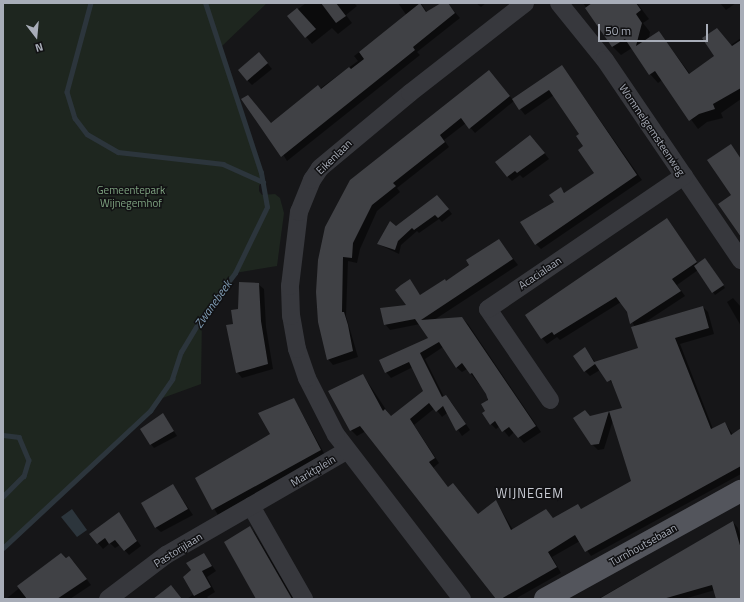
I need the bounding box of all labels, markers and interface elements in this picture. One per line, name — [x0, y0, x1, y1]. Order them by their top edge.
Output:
north arrow — [16, 16, 56, 56]
scale bar — [600, 16, 710, 42]
text: 50 m — [605, 21, 631, 40]
text: N — [33, 39, 45, 56]
street label: Wommelgemsteenweg — [616, 82, 688, 178]
street label: Eikenlaan — [313, 137, 355, 177]
park label: Gemeentepark Wijnegemhof — [97, 184, 165, 210]
street label: Acacialaan — [516, 254, 564, 292]
water label: Zwanebeek — [191, 278, 235, 330]
street label: Marktplein — [288, 452, 338, 490]
district label: WIJNEGEM — [496, 485, 564, 501]
street label: Turnhoutsebaan — [607, 521, 679, 569]
street label: Pastorijlaan — [151, 530, 205, 570]

